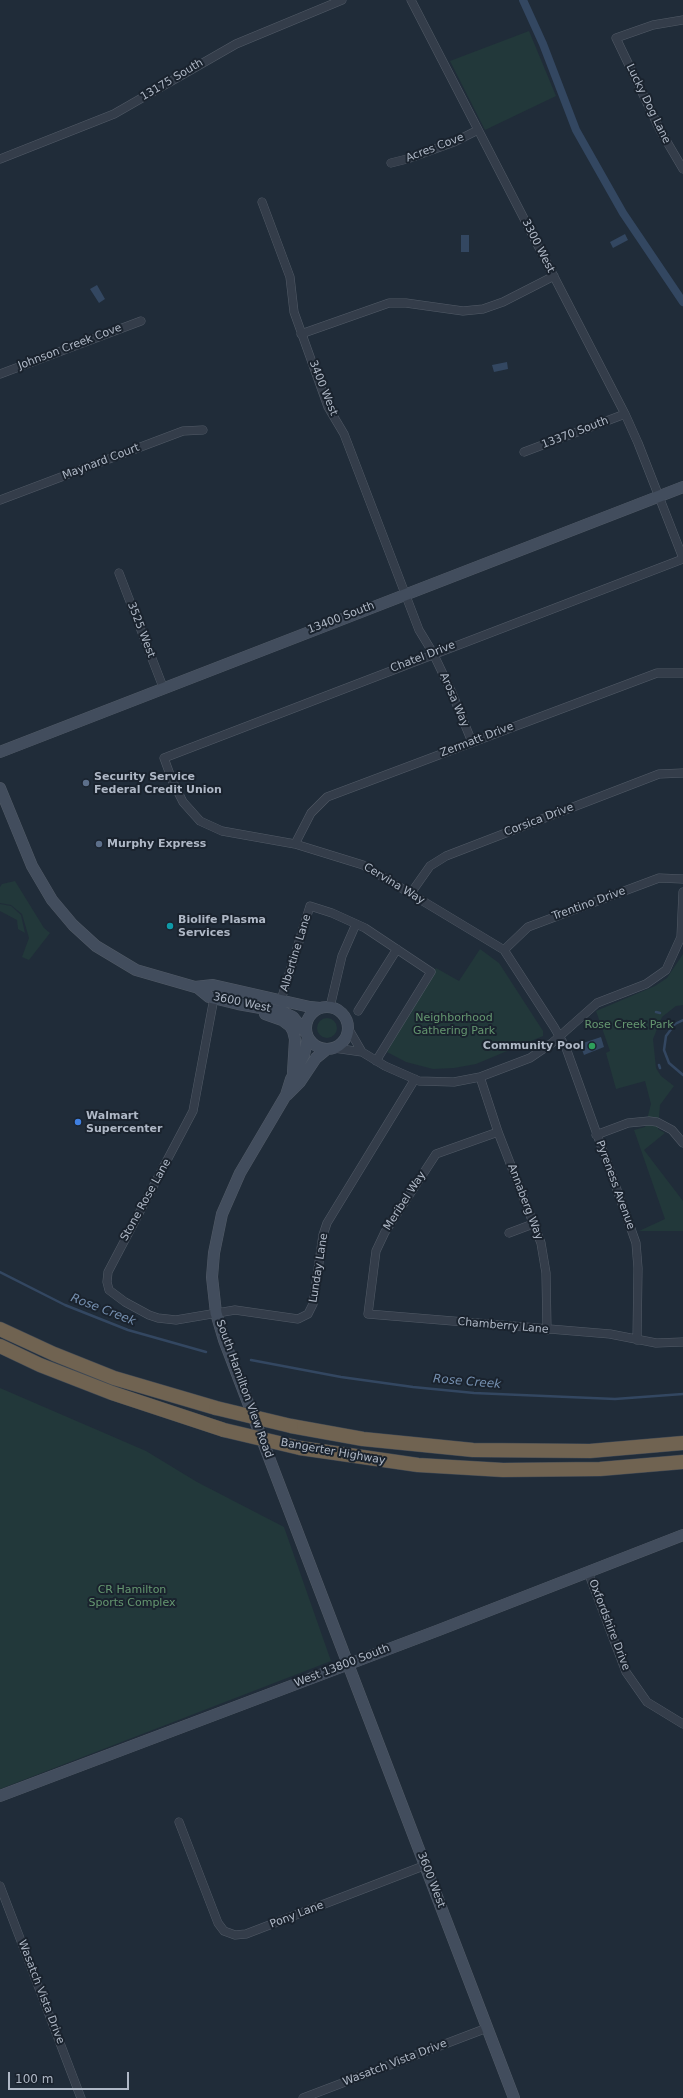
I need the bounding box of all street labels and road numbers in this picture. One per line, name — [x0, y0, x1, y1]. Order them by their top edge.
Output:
street label: 13175 South — [138, 56, 206, 104]
street label: Lucky Dog Lane — [623, 62, 673, 146]
street label: Acres Cove — [404, 131, 466, 165]
street label: 3300 West — [519, 217, 557, 275]
street label: Johnson Creek Cove — [16, 321, 124, 373]
street label: 3400 West — [306, 358, 340, 418]
street label: 13370 South — [540, 414, 610, 452]
street label: Maynard Court — [61, 441, 141, 483]
street label: 13400 South — [306, 599, 376, 637]
street label: 3525 West — [124, 600, 158, 660]
street label: Chatel Drive — [389, 639, 457, 675]
street label: Arosa Way — [437, 671, 471, 729]
street label: Zermatt Drive — [438, 720, 516, 760]
street label: Corsica Drive — [502, 801, 576, 839]
street label: Cervina Way — [361, 861, 427, 907]
street label: Trentino Drive — [551, 885, 627, 923]
street label: Albertine Lane — [278, 913, 314, 993]
street label: 3600 West — [212, 990, 272, 1016]
street label: Pyreness Avenue — [593, 1139, 637, 1231]
street label: Stone Rose Lane — [118, 1157, 174, 1243]
street label: Annaberg Way — [504, 1162, 546, 1242]
street label: Meribel Way — [381, 1169, 429, 1233]
street label: Lunday Lane — [307, 1232, 331, 1304]
street label: Chamberry Lane — [457, 1315, 549, 1337]
street label: South Hamilton View Road — [213, 1318, 275, 1460]
street label: Bangerter Highway — [280, 1436, 386, 1468]
street label: Oxfordshire Drive — [586, 1577, 632, 1673]
street label: West 13800 South — [292, 1642, 392, 1690]
street label: 3600 West — [414, 1850, 448, 1910]
street label: Pony Lane — [268, 1899, 326, 1931]
street label: Wasatch Vista Drive — [15, 1938, 67, 2046]
street label: Wasatch Vista Drive — [341, 2037, 449, 2089]

